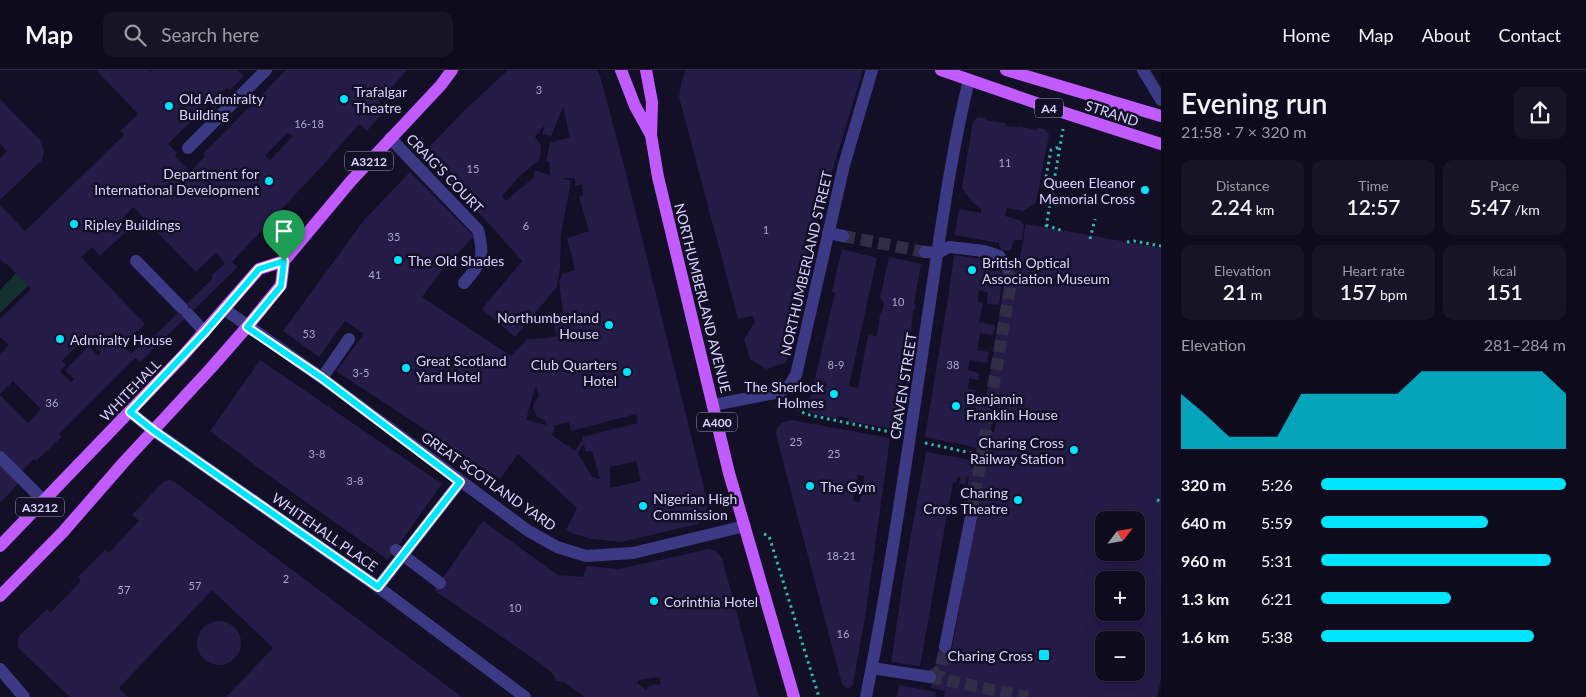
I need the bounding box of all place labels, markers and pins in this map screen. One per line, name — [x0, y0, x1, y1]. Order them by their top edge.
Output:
place label: Trafalgar Theatre — [354, 83, 407, 116]
place label: Old Admiralty Building — [179, 90, 265, 123]
marker: Trafalgar Theatre — [338, 93, 350, 105]
marker: Old Admiralty Building — [163, 100, 175, 112]
place label: Department for International Development — [94, 165, 259, 198]
place label: Queen Eleanor Memorial Cross — [1039, 174, 1135, 207]
marker: Department for International Development — [263, 175, 275, 187]
marker: Queen Eleanor Memorial Cross — [1139, 184, 1151, 196]
pin — [263, 210, 305, 261]
place label: Ripley Buildings — [84, 216, 181, 233]
marker: Ripley Buildings — [68, 218, 80, 230]
place label: The Old Shades — [408, 252, 504, 269]
marker: The Old Shades — [392, 254, 404, 266]
place label: British Optical Association Museum — [982, 254, 1110, 287]
marker: British Optical Association Museum — [966, 264, 978, 276]
place label: Northumberland House — [497, 309, 599, 342]
marker: Northumberland House — [603, 319, 615, 331]
place label: Admiralty House — [70, 331, 172, 348]
marker: Admiralty House — [54, 333, 66, 345]
place label: Great Scotland Yard Hotel — [416, 352, 507, 385]
place label: Club Quarters Hotel — [531, 356, 617, 389]
marker: Great Scotland Yard Hotel — [400, 362, 412, 374]
marker: Club Quarters Hotel — [621, 366, 633, 378]
place label: The Sherlock Holmes — [744, 378, 825, 411]
marker: The Sherlock Holmes — [828, 388, 840, 400]
place label: Benjamin Franklin House — [966, 390, 1058, 423]
marker: Benjamin Franklin House — [950, 400, 962, 412]
place label: Charing Cross Railway Station — [970, 434, 1064, 467]
marker: Charing Cross Railway Station — [1068, 444, 1080, 456]
place label: The Gym — [820, 478, 876, 495]
marker: The Gym — [804, 480, 816, 492]
place label: Charing Cross Theatre — [923, 484, 1008, 517]
place label: Nigerian High Commission — [653, 490, 737, 523]
marker: Charing Cross Theatre — [1012, 494, 1024, 506]
marker: Nigerian High Commission — [637, 500, 649, 512]
place label: Corinthia Hotel — [664, 593, 758, 610]
marker: Corinthia Hotel — [648, 595, 660, 607]
place label: Charing Cross — [948, 647, 1033, 664]
marker: Charing Cross — [1037, 648, 1051, 662]

